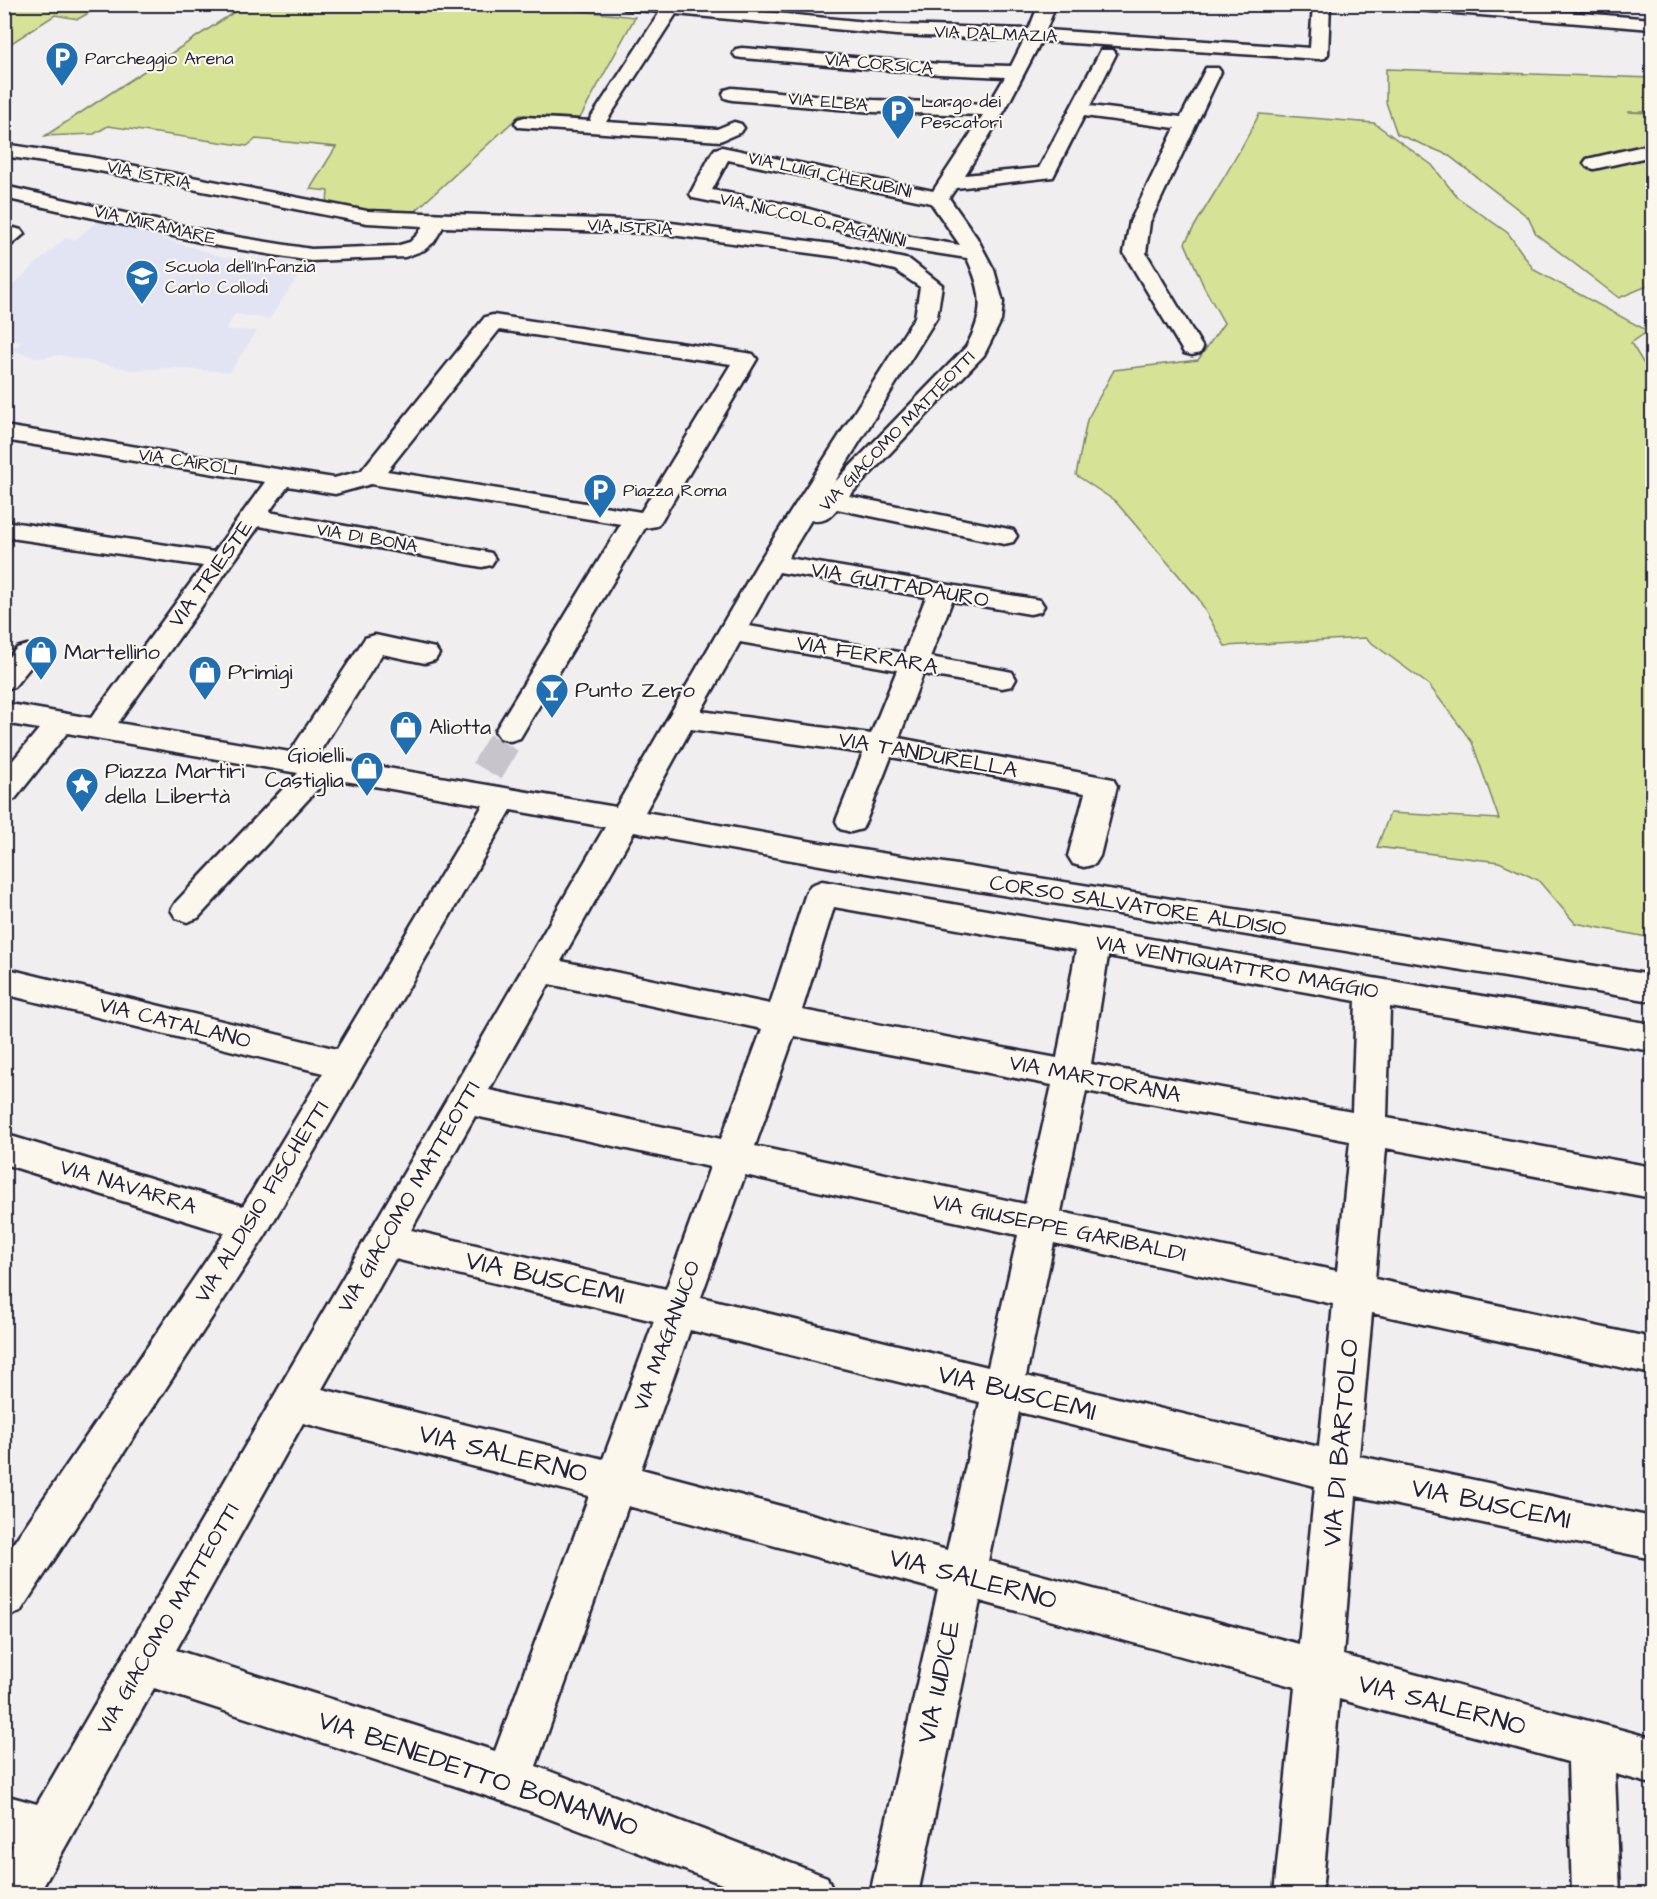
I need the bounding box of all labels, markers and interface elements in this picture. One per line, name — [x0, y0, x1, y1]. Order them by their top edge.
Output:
street label: VIA DALMAZIA — [934, 19, 1058, 49]
parking icon: Parcheggio Arena — [44, 40, 80, 87]
place label: Parcheggio Arena — [85, 46, 234, 72]
street label: VIA CORSICA — [824, 47, 935, 81]
street label: VIA ELBA — [787, 86, 869, 118]
place label: Largo dei Pescatori — [921, 89, 1002, 135]
parking icon: Largo dei Pescatori — [880, 93, 916, 140]
street label: VIA LUIGI CHERUBINI — [746, 145, 914, 205]
street label: VIA ISTRIA — [105, 154, 194, 196]
street label: VIA NICCOLÒ PAGANINI — [717, 186, 909, 254]
street label: VIA MIRAMARE — [91, 199, 219, 251]
street label: VIA ISTRIA — [587, 212, 674, 242]
place label: Scuola dell'Infanzia Carlo Collodi — [165, 254, 315, 300]
school or university icon: Scuola dell'Infanzia Carlo Collodi — [124, 258, 160, 305]
street label: VIA GIACOMO MATTEOTTI — [813, 345, 981, 517]
street label: VIA CAIROLI — [137, 442, 239, 482]
parking icon: Piazza Roma — [582, 472, 618, 519]
place label: Piazza Roma — [623, 478, 727, 503]
street label: VIA TRIESTE — [161, 514, 261, 634]
street label: VIA DI BONA — [315, 517, 420, 559]
street label: VIA GUTTADAURO — [809, 554, 992, 616]
street label: VIA FERRARA — [794, 627, 940, 683]
shop icon: Martellino — [23, 634, 59, 681]
place label: Martellino — [64, 637, 161, 668]
shop icon: Primigi — [187, 654, 223, 701]
place label: Primigi — [228, 657, 293, 689]
bar icon: Punto Zero — [534, 672, 570, 719]
place label: Punto Zero — [575, 675, 696, 706]
shop icon: Aliotta — [388, 709, 424, 756]
place label: Aliotta — [429, 712, 491, 743]
street label: VIA TANDURELLA — [836, 724, 1020, 786]
place label: Gioielli Castiglia — [265, 740, 344, 797]
shop icon: Gioielli Castiglia — [349, 750, 385, 797]
place label: Piazza Martiri della Libertà — [105, 756, 245, 812]
place icon: Piazza Martiri della Libertà — [64, 766, 100, 813]
street label: CORSO SALVATORE ALDISIO — [987, 867, 1289, 945]
street label: VIA VENTIQUATTRO MAGGIO — [1093, 927, 1381, 1007]
street label: VIA CATALANO — [96, 989, 254, 1057]
street label: VIA MARTORANA — [1007, 1047, 1183, 1111]
street label: VIA GIACOMO MATTEOTTI — [330, 1075, 488, 1319]
street label: VIA ALDISIO FISCHETTI — [187, 1095, 337, 1309]
street label: VIA NAVARRA — [56, 1152, 200, 1222]
street label: VIA GIUSEPPE GARIBALDI — [929, 1186, 1189, 1270]
street label: VIA BUSCEMI — [462, 1241, 628, 1315]
street label: VIA MAGANUCO — [625, 1256, 709, 1416]
street label: VIA DI BARTOLO — [1313, 1337, 1369, 1549]
street label: VIA BUSCEMI — [934, 1355, 1100, 1431]
street label: VIA SALERNO — [415, 1415, 591, 1493]
street label: VIA BUSCEMI — [1408, 1469, 1574, 1539]
street label: VIA GIACOMO MATTEOTTI — [89, 1497, 247, 1741]
street label: VIA SALERNO — [885, 1538, 1061, 1620]
street label: VIA IUDICE — [907, 1617, 971, 1747]
street label: VIA SALERNO — [1354, 1664, 1530, 1746]
street label: VIA BENEDETTO BONANNO — [313, 1701, 643, 1847]

